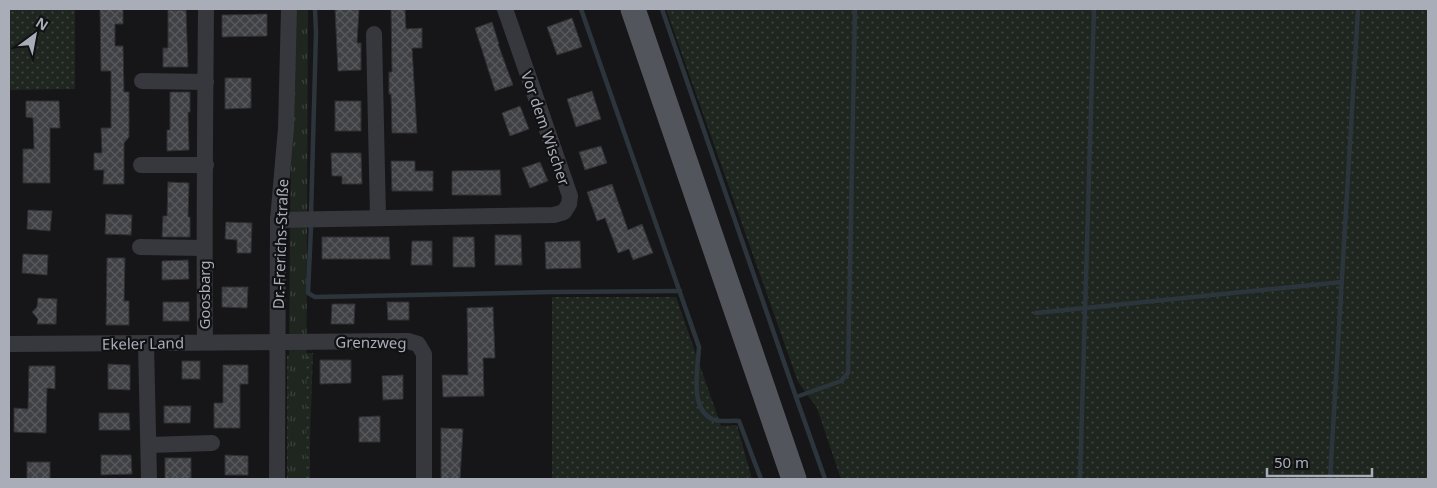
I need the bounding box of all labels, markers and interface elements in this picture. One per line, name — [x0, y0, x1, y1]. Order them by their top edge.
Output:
north arrow — [10, 10, 60, 60]
text: N — [32, 12, 52, 35]
street label: Vor dem Wischer — [517, 68, 575, 188]
street label: Dr.-Frerichs-Straße — [268, 179, 292, 309]
street label: Goosbarg — [194, 260, 214, 330]
street label: Grenzweg — [335, 331, 407, 353]
street label: Ekeler Land — [102, 332, 184, 354]
scale bar — [1267, 446, 1372, 478]
text: 50 m — [1274, 452, 1309, 472]

